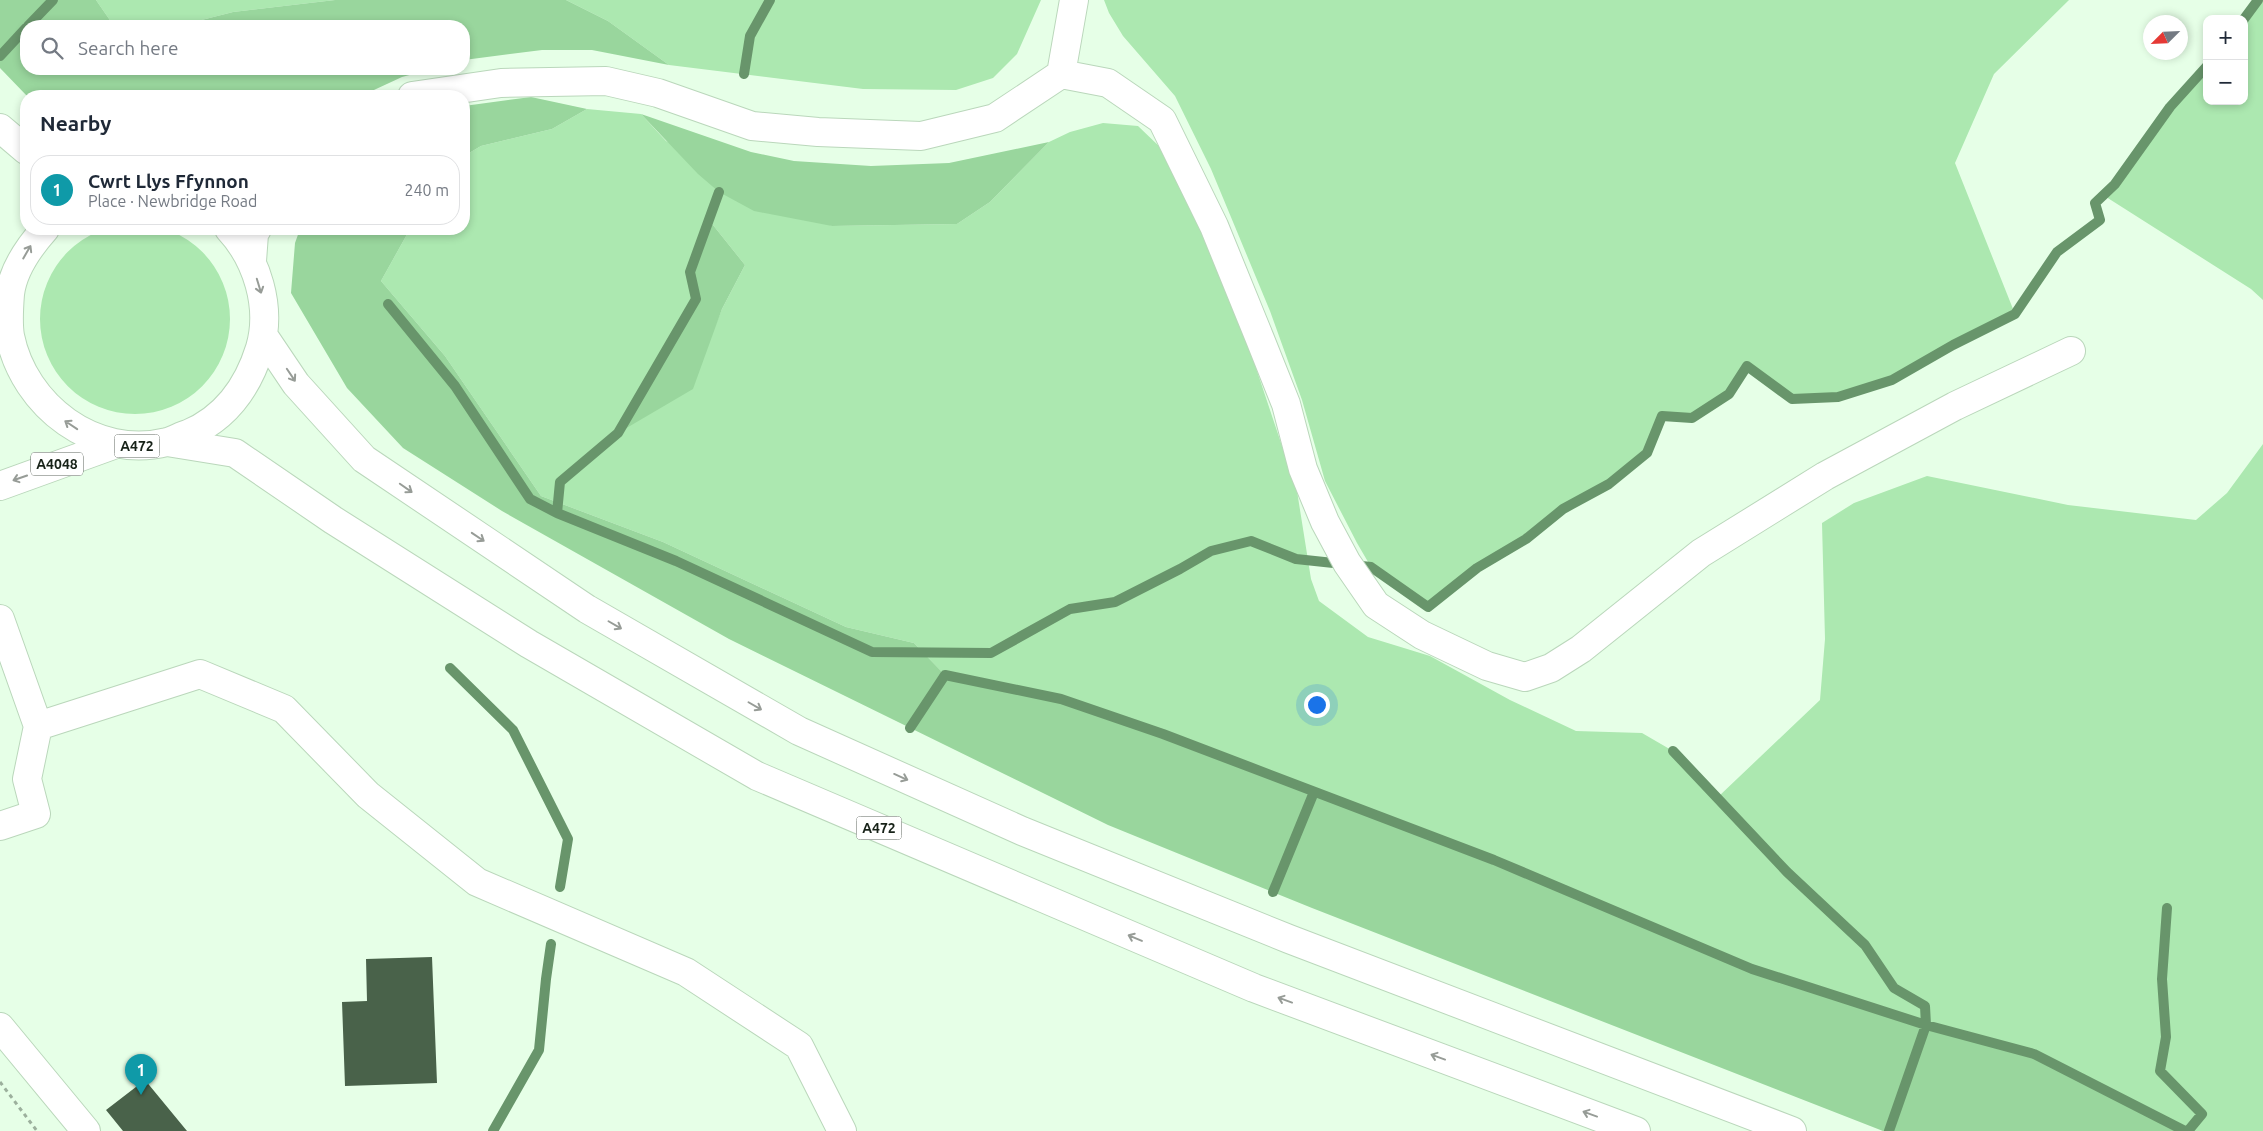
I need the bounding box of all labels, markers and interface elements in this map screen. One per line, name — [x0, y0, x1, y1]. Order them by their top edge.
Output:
north arrow — [2143, 15, 2188, 60]
map controls — [2203, 15, 2248, 105]
button: + — [2203, 15, 2248, 60]
search box — [20, 20, 470, 75]
icon: search — [38, 34, 66, 62]
text: Search here — [78, 37, 178, 59]
button: − — [2203, 60, 2248, 105]
text: Nearby — [40, 111, 111, 135]
text: Cwrt Llys Ffynnon — [88, 170, 249, 192]
text: 1 — [52, 181, 62, 199]
text: 240 m — [404, 181, 449, 199]
text: Place · Newbridge Road — [88, 192, 257, 210]
one-way arrow — [22, 245, 32, 260]
one-way arrow — [255, 278, 265, 294]
one-way arrow — [286, 368, 296, 382]
one-way arrow — [64, 420, 78, 430]
road number: A472 — [114, 434, 160, 458]
road number: A4048 — [31, 452, 83, 476]
one-way arrow — [12, 473, 28, 483]
one-way arrow — [399, 483, 413, 493]
one-way arrow — [471, 532, 485, 542]
one-way arrow — [607, 621, 621, 631]
your location — [1304, 692, 1330, 718]
one-way arrow — [748, 702, 762, 712]
one-way arrow — [893, 773, 908, 783]
road number: A472 — [856, 816, 902, 840]
one-way arrow — [1128, 932, 1143, 941]
one-way arrow — [1278, 995, 1294, 1004]
one-way arrow — [1431, 1052, 1446, 1061]
pin: 1 — [125, 1054, 157, 1095]
one-way arrow — [1583, 1109, 1598, 1118]

